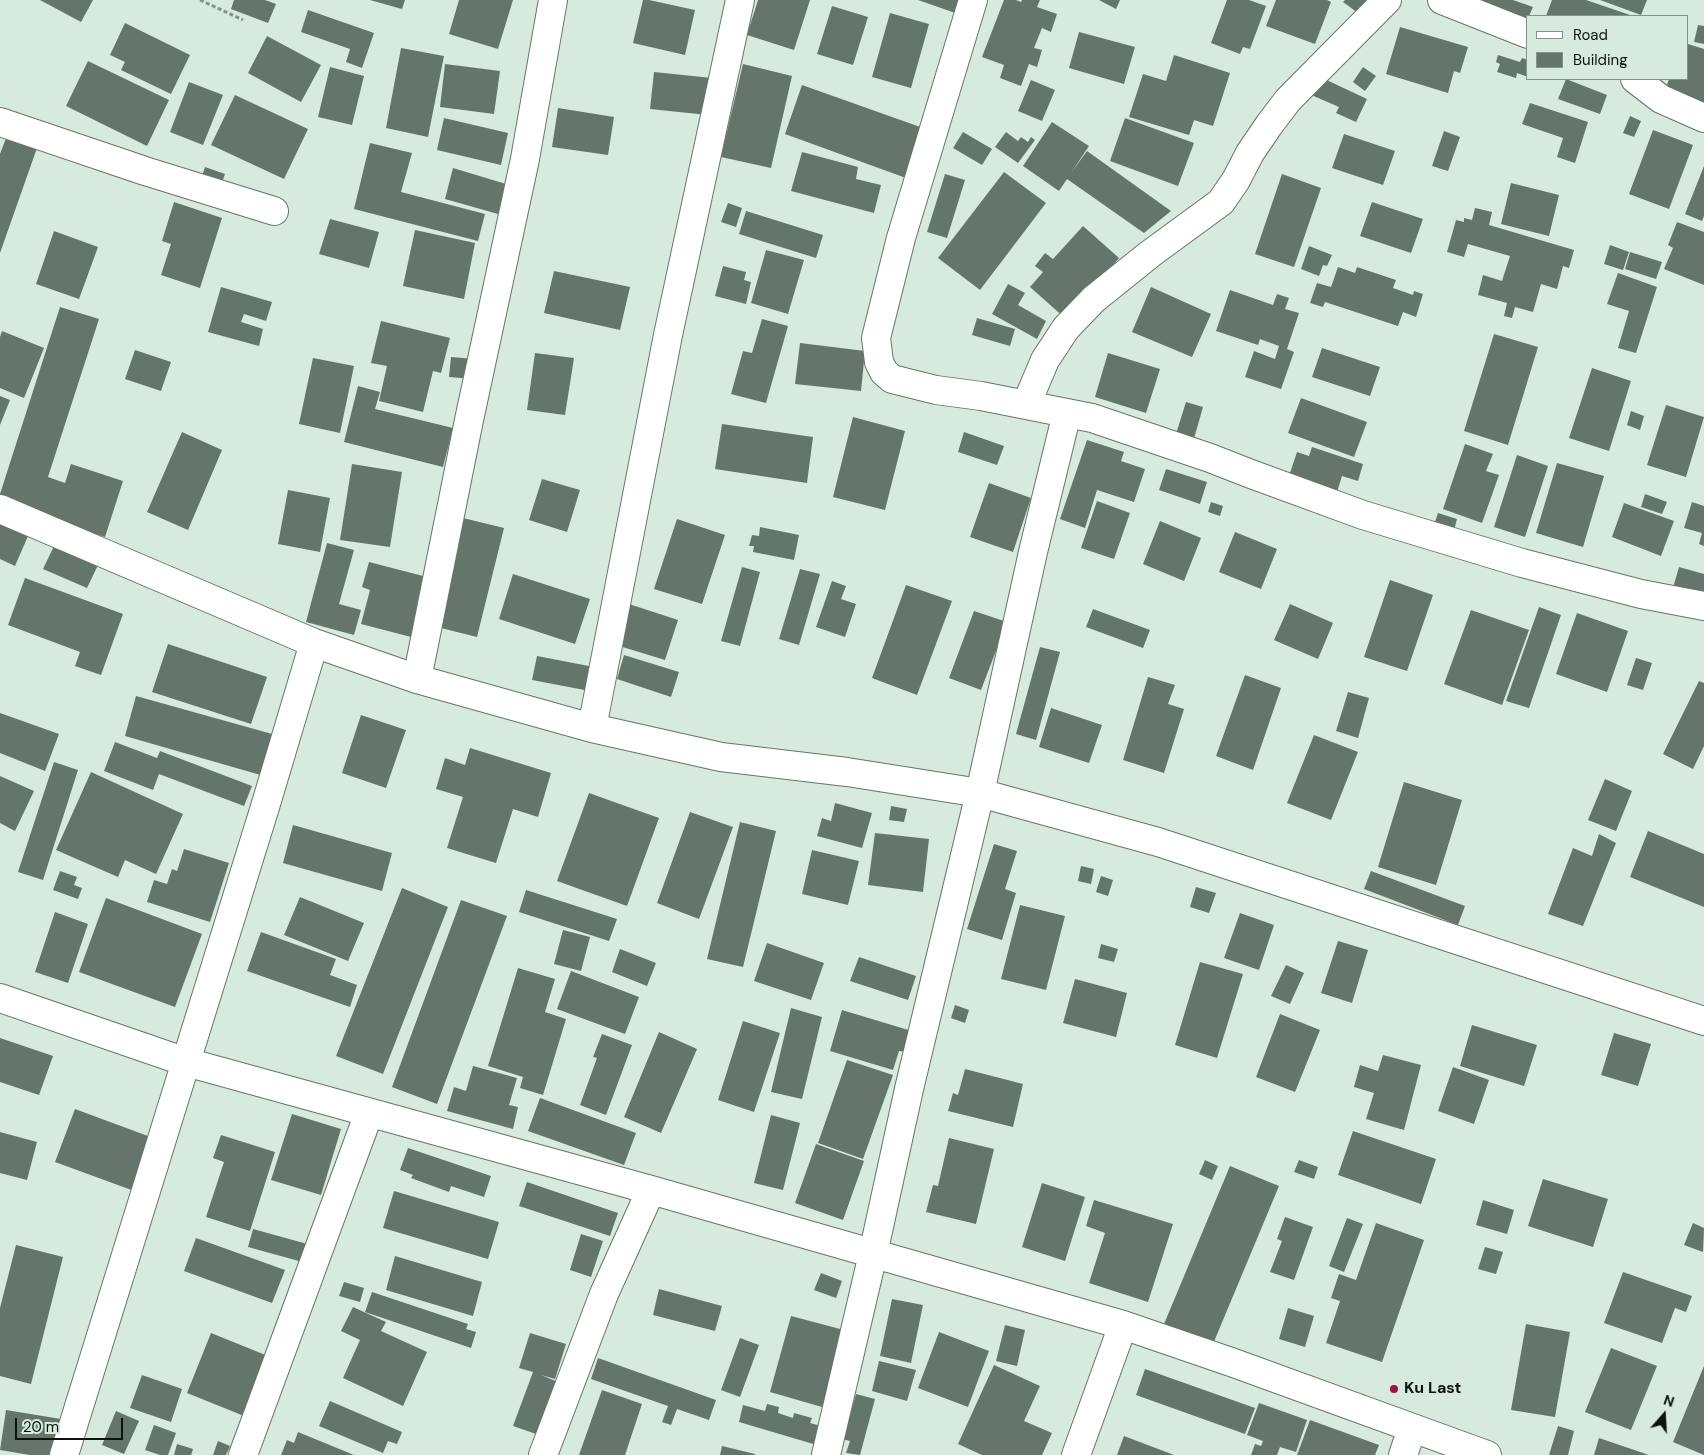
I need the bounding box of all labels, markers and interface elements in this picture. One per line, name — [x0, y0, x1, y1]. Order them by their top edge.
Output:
legend — [1526, 15, 1689, 80]
text: Road — [1573, 25, 1608, 45]
text: Building — [1573, 50, 1628, 70]
place label: Ku Last — [1404, 1379, 1461, 1399]
marker: Ku Last — [1388, 1383, 1400, 1395]
north arrow — [1639, 1390, 1689, 1440]
text: N — [1661, 1391, 1677, 1411]
scale bar — [18, 1408, 125, 1440]
text: 20 m — [23, 1417, 59, 1437]

